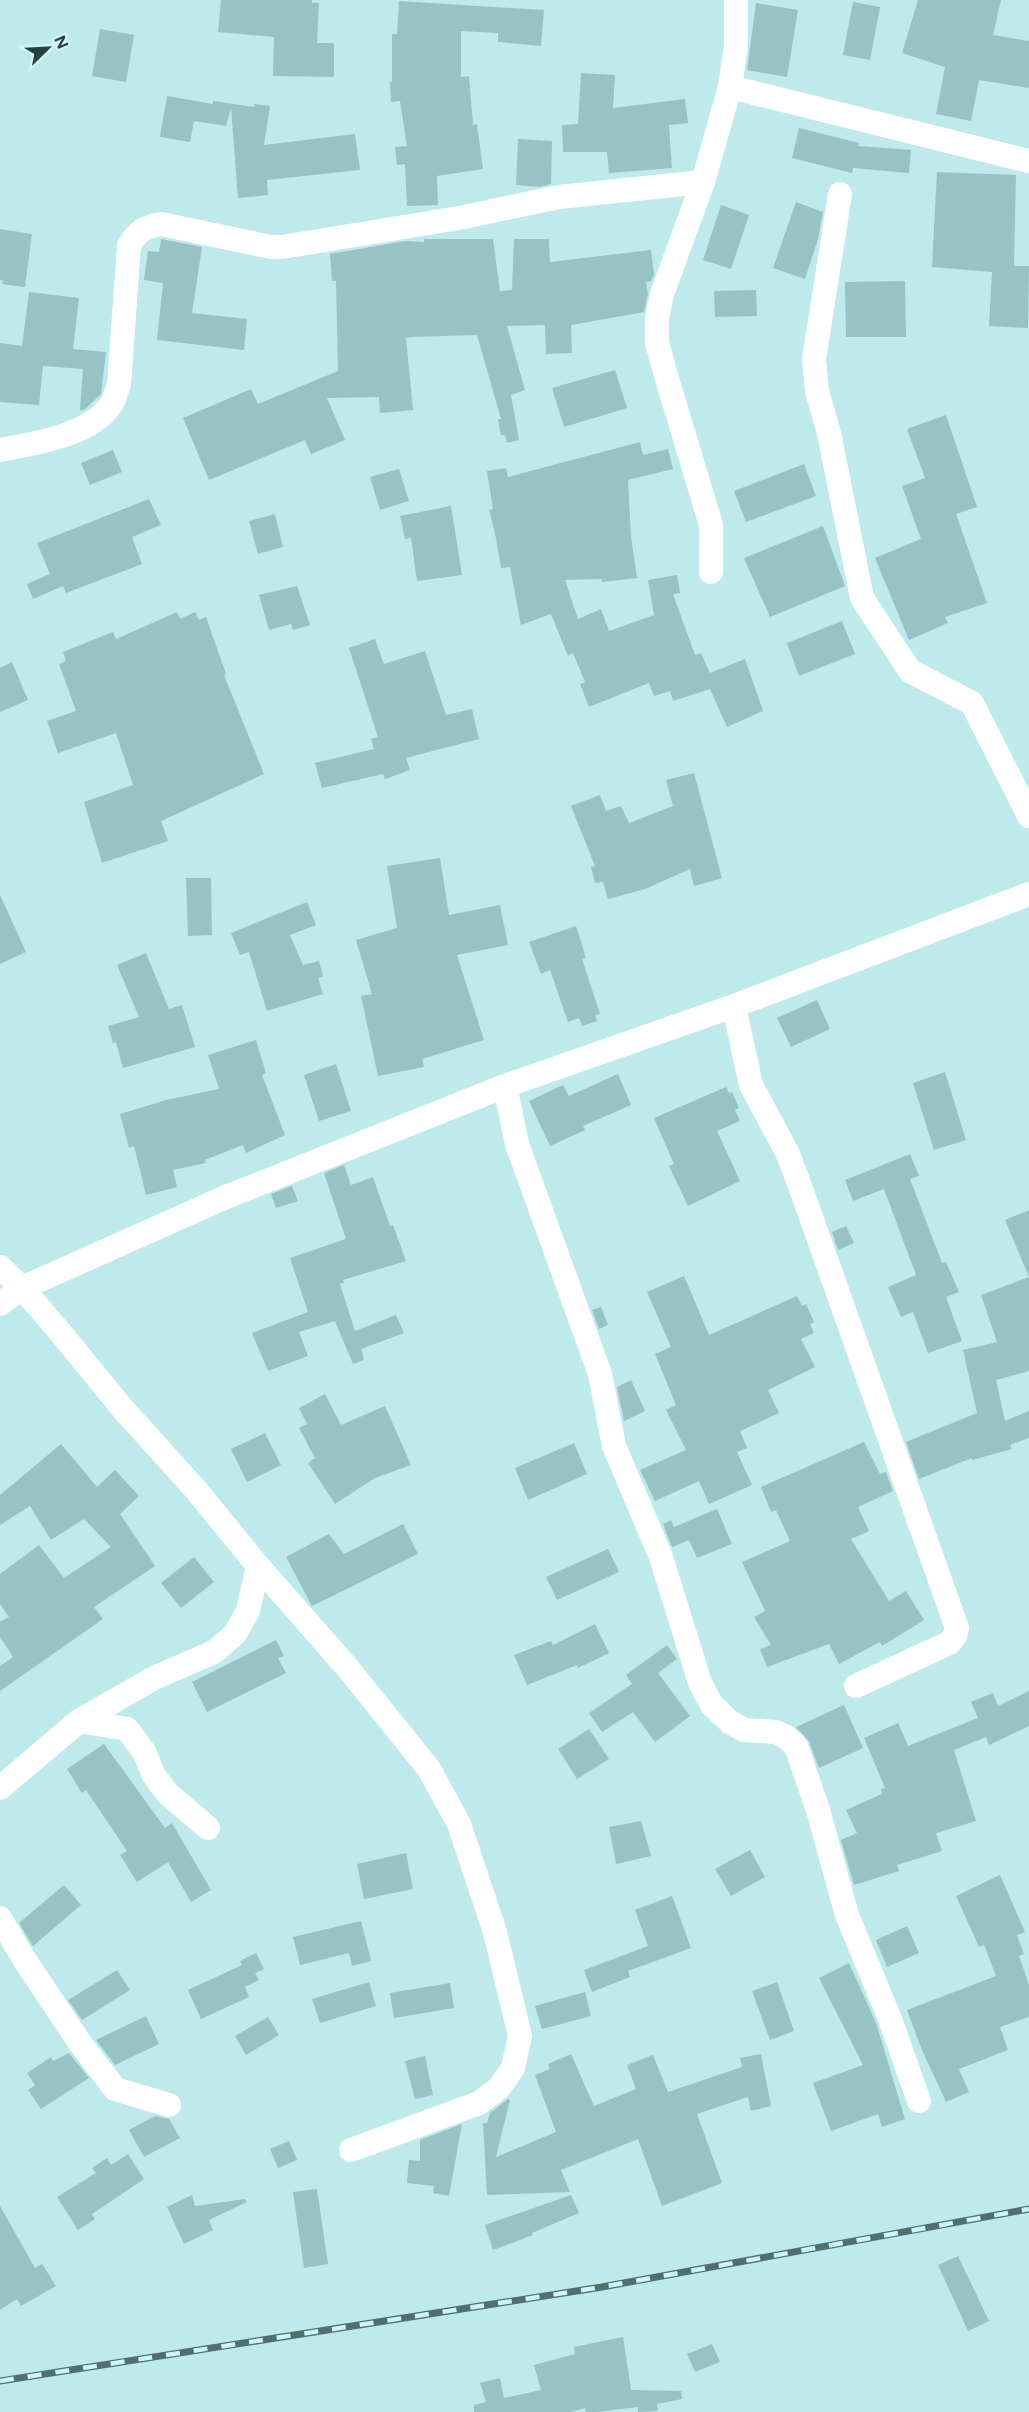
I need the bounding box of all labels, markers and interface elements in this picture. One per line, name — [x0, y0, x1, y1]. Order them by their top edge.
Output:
north arrow — [18, 18, 78, 78]
text: N — [50, 33, 72, 52]

